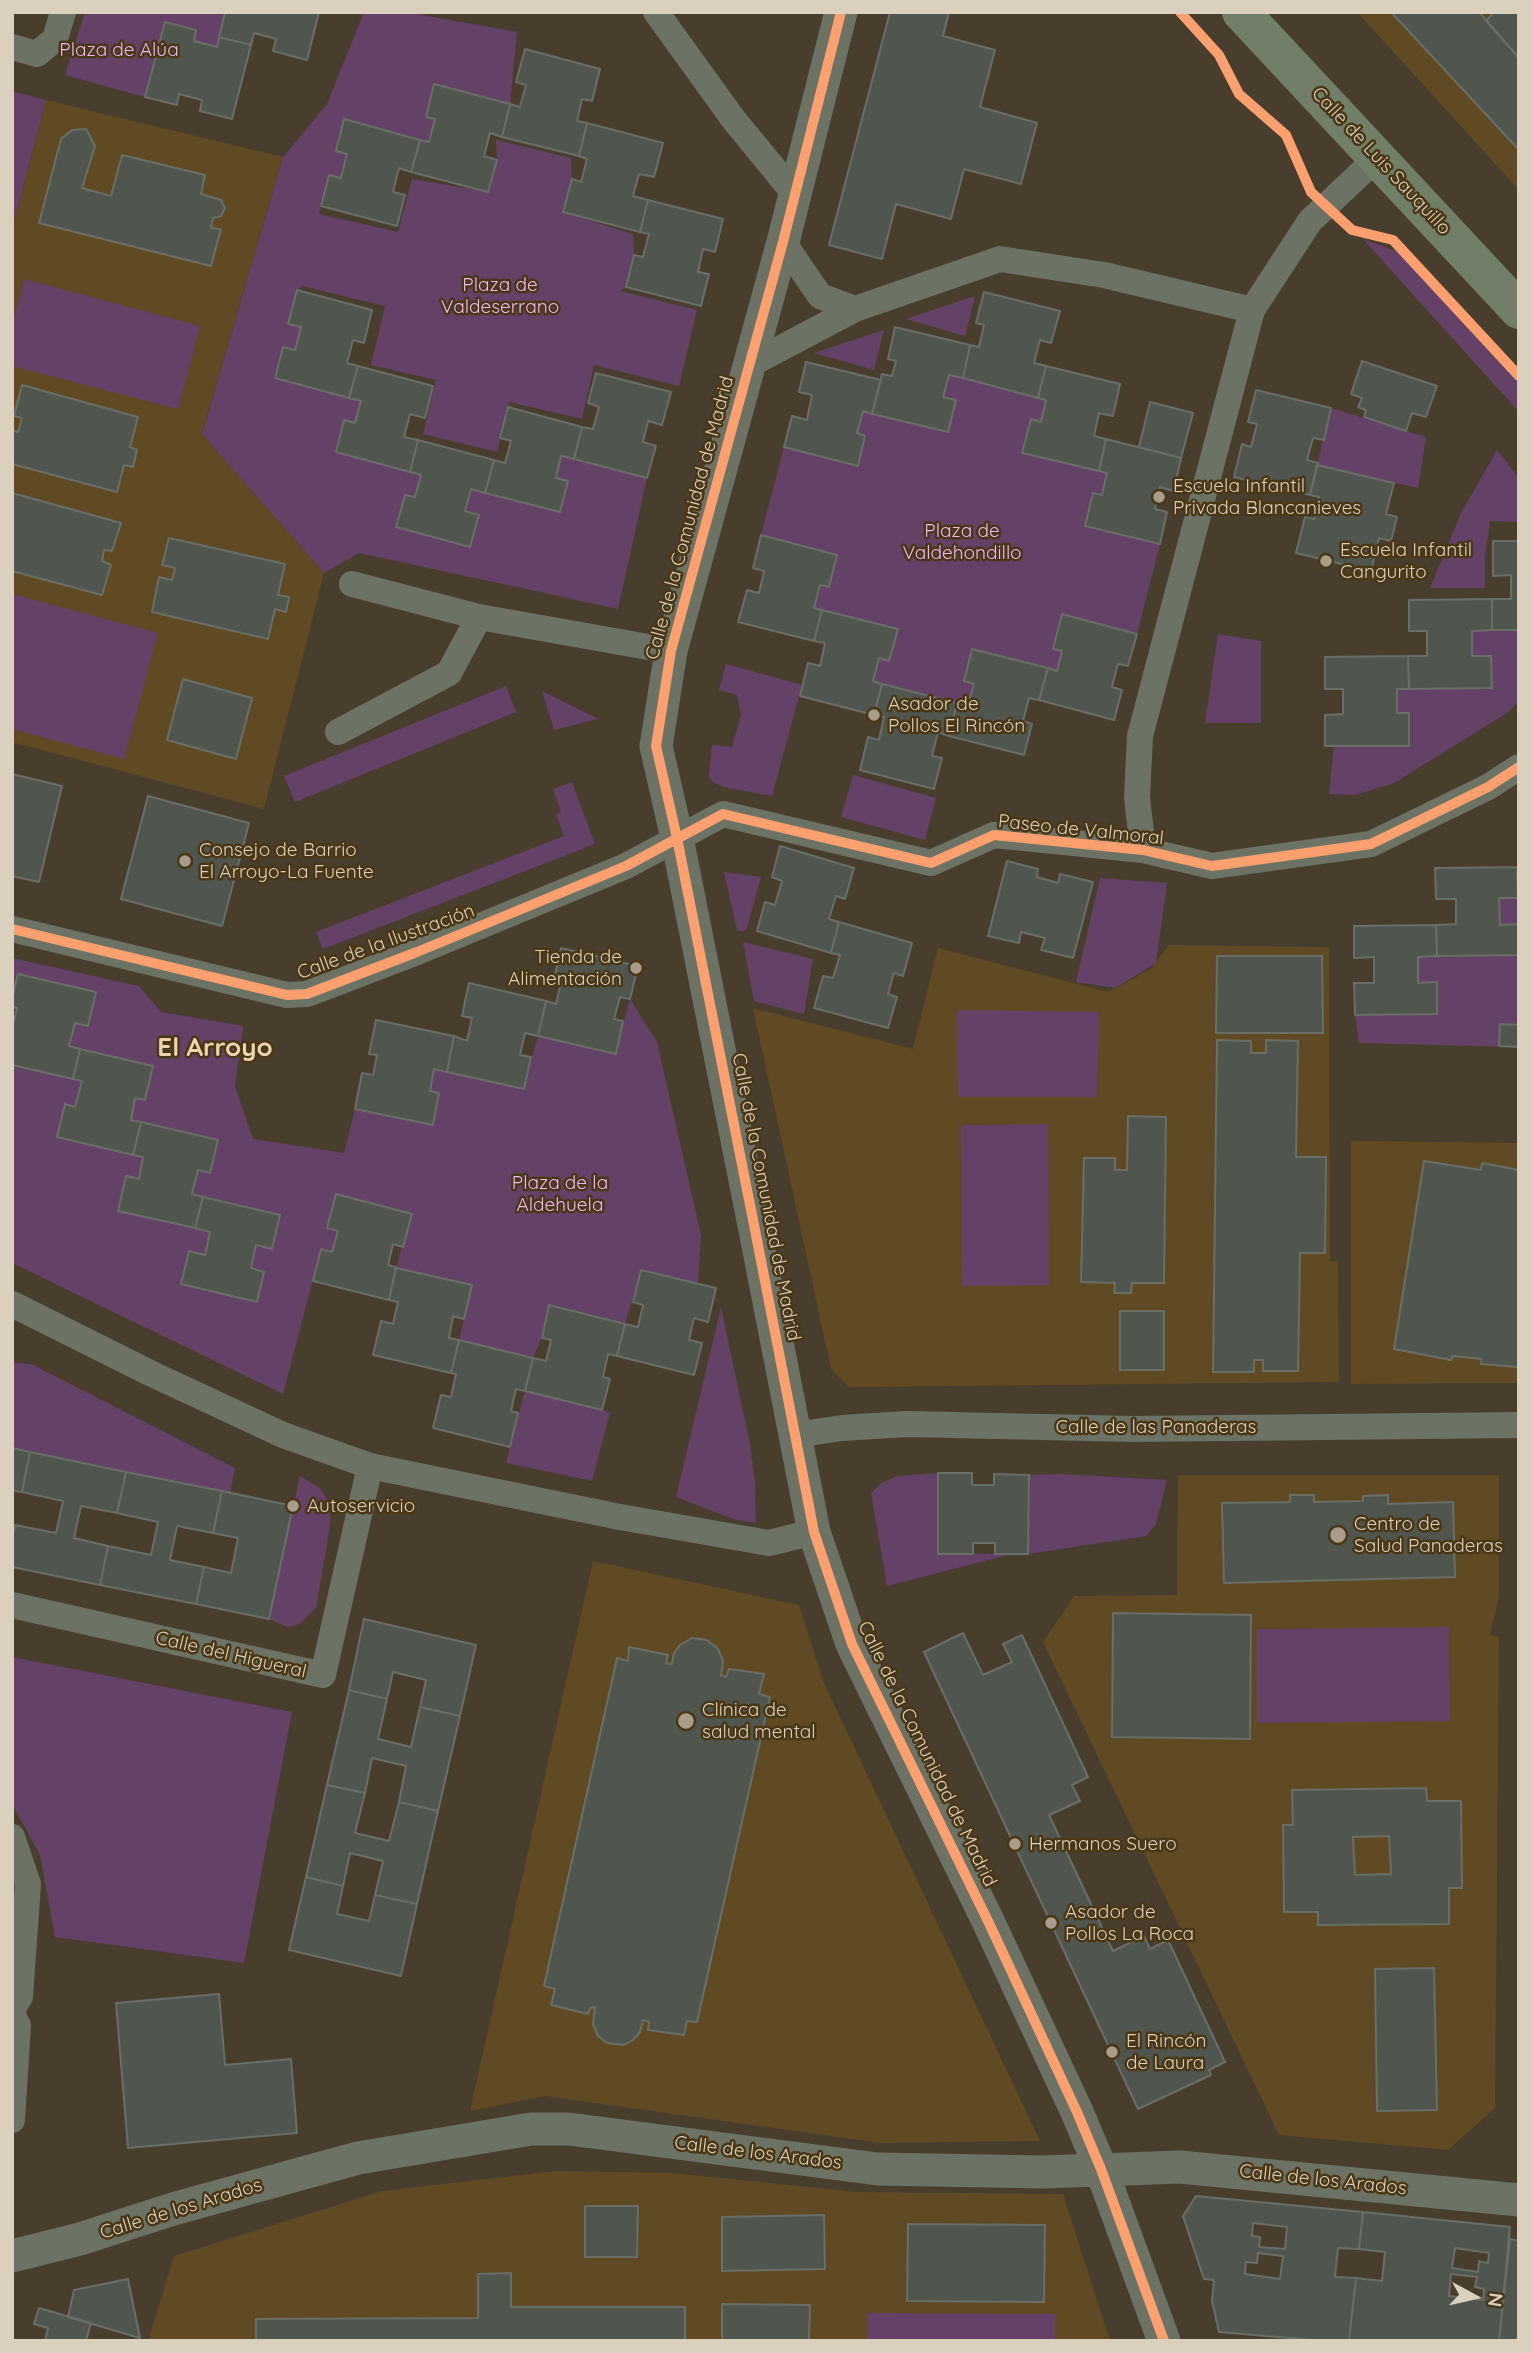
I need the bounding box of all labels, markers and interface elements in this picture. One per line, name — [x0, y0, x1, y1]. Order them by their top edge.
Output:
park label: Plaza de Alúa — [59, 39, 179, 61]
street label: Calle de Luis Sauquillo — [1306, 82, 1456, 240]
park label: Plaza de Valdeserrano — [441, 274, 559, 318]
street label: Calle de la Comunidad de Madrid — [641, 374, 739, 662]
place label: Escuela Infantil Privada Blancanieves — [1173, 475, 1361, 519]
marker: Escuela Infantil Privada Blancanieves — [1151, 489, 1167, 505]
park label: Plaza de Valdehondillo — [902, 520, 1022, 564]
place label: Escuela Infantil Cangurito — [1340, 539, 1472, 583]
marker: Escuela Infantil Cangurito — [1318, 553, 1334, 569]
place label: Asador de Pollos El Rincón — [888, 693, 1025, 737]
marker: Asador de Pollos El Rincón — [866, 707, 882, 723]
street label: Paseo de Valmoral — [997, 810, 1165, 850]
place label: Consejo de Barrio El Arroyo-La Fuente — [199, 839, 374, 883]
marker: Consejo de Barrio El Arroyo-La Fuente — [177, 853, 193, 869]
street label: Calle de la Ilustración — [294, 899, 478, 985]
place label: Tienda de Alimentación — [508, 946, 622, 990]
marker: Tienda de Alimentación — [628, 960, 644, 976]
district label: El Arroyo — [157, 1032, 273, 1064]
street label: Calle de la Comunidad de Madrid — [727, 1051, 805, 1343]
park label: Plaza de la Aldehuela — [512, 1172, 608, 1216]
street label: Calle de las Panaderas — [1056, 1416, 1256, 1438]
place label: Autoservicio — [307, 1495, 415, 1517]
marker: Autoservicio — [285, 1498, 301, 1514]
place label: Centro de Salud Panaderas — [1354, 1513, 1503, 1557]
marker: Centro de Salud Panaderas — [1328, 1525, 1348, 1545]
street label: Calle de la Comunidad de Madrid — [853, 1617, 1001, 1891]
street label: Calle del Higueral — [153, 1627, 309, 1683]
place label: Clínica de salud mental — [702, 1699, 816, 1743]
marker: Clínica de salud mental — [676, 1711, 696, 1731]
place label: Hermanos Suero — [1029, 1833, 1177, 1855]
marker: Hermanos Suero — [1007, 1836, 1023, 1852]
place label: Asador de Pollos La Roca — [1065, 1901, 1194, 1945]
marker: Asador de Pollos La Roca — [1043, 1915, 1059, 1931]
place label: El Rincón de Laura — [1126, 2030, 1206, 2074]
marker: El Rincón de Laura — [1104, 2044, 1120, 2060]
street label: Calle de los Arados — [673, 2131, 843, 2175]
street label: Calle de los Arados — [1238, 2160, 1408, 2200]
street label: Calle de los Arados — [97, 2173, 265, 2245]
north arrow — [1440, 2262, 1510, 2332]
text: N — [1483, 2291, 1509, 2309]

